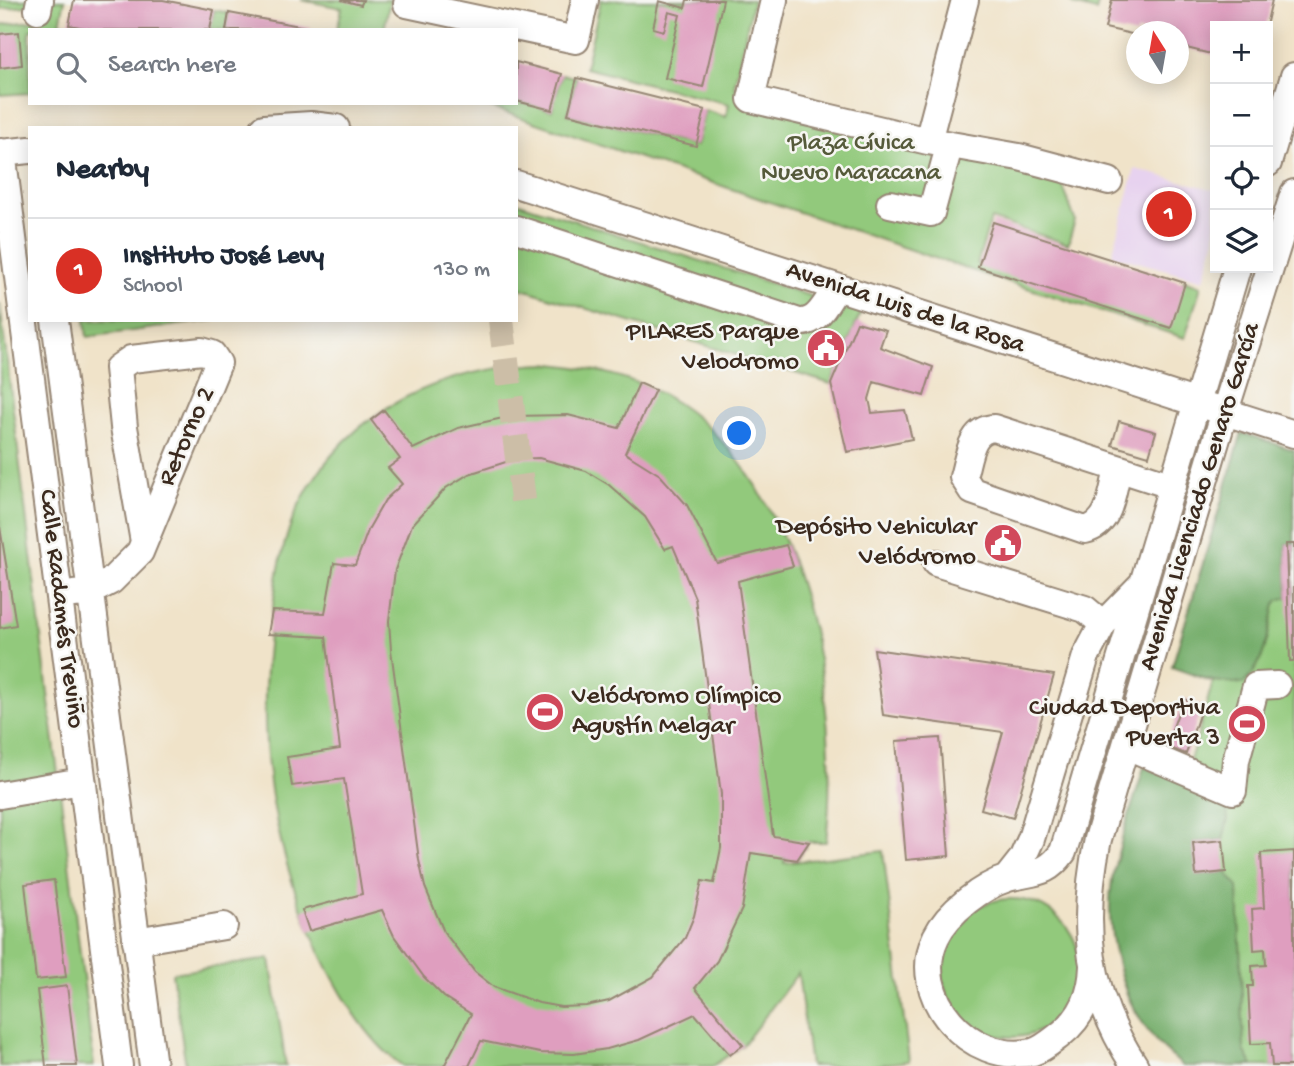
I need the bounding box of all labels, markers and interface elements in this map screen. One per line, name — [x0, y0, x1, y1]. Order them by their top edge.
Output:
north arrow — [1126, 21, 1189, 84]
map controls — [1210, 21, 1273, 273]
button: + — [1210, 21, 1273, 84]
search box — [28, 28, 518, 105]
icon: search — [52, 48, 90, 86]
text: Search here — [108, 51, 236, 82]
button: − — [1210, 84, 1273, 147]
park label: Plaza Cívica Nuevo Maracana — [761, 129, 943, 190]
button: locate — [1210, 147, 1273, 210]
text: Nearby — [56, 154, 149, 189]
pin: 1 — [1146, 188, 1192, 240]
button: layers — [1210, 210, 1273, 273]
text: Instituto José Levy — [123, 242, 324, 273]
street label: Avenida Luis de la Rosa — [782, 256, 1030, 363]
text: 1 — [74, 257, 84, 284]
text: 130 m — [434, 257, 490, 284]
text: School — [123, 273, 183, 300]
place label: PILARES Parque Velodromo — [625, 318, 800, 379]
street label: Avenida Licenciado Genaro García — [1133, 318, 1269, 675]
public building icon: PILARES Parque Velodromo — [805, 327, 847, 369]
street label: Retorno 2 — [152, 382, 224, 491]
your location — [722, 416, 756, 450]
street label: Calle Radamés Treviño — [30, 488, 90, 730]
place label: Depósito Vehicular Velódromo — [774, 513, 979, 574]
public building icon: Depósito Vehicular Velódromo — [982, 522, 1024, 564]
place label: Velódromo Olímpico Agustín Melgar — [571, 682, 781, 743]
sports icon: Velódromo Olímpico Agustín Melgar — [524, 691, 566, 733]
place label: Ciudad Deportiva Puerta 3 — [1029, 694, 1222, 755]
sports icon: Ciudad Deportiva Puerta 3 — [1226, 703, 1268, 745]

